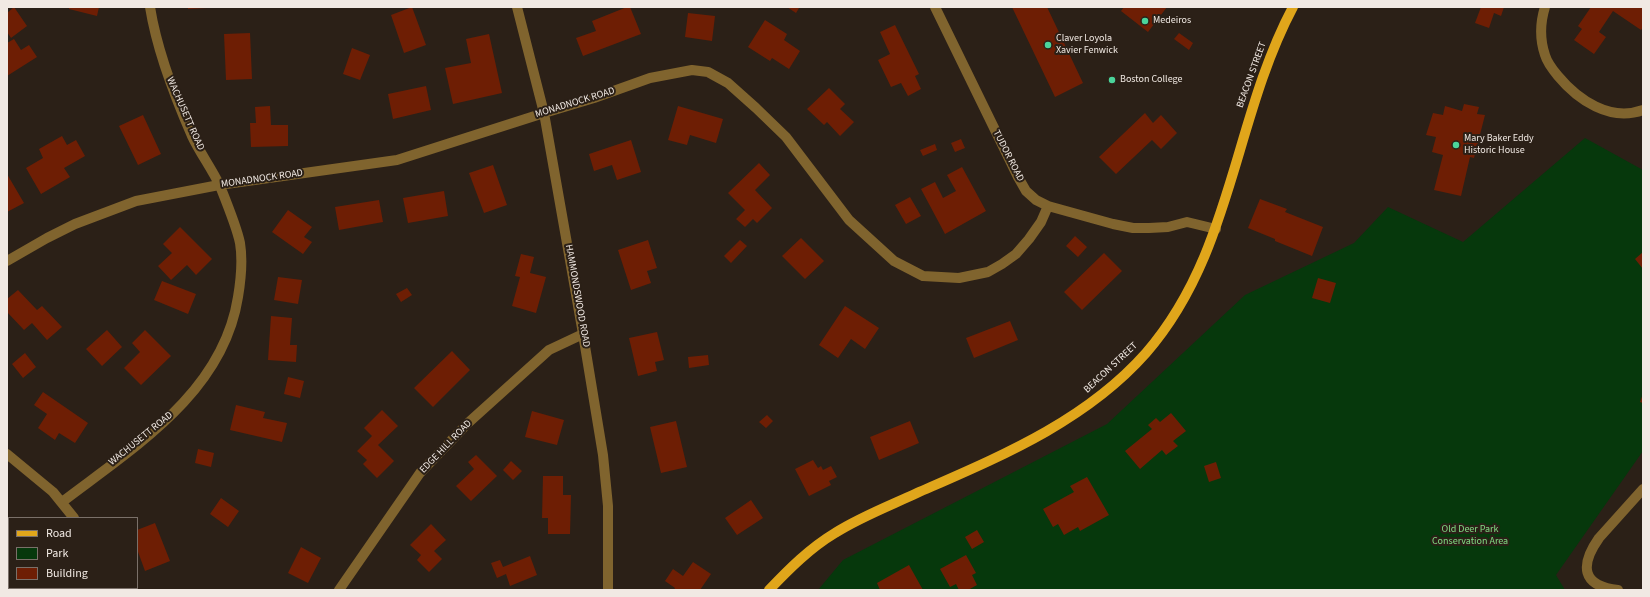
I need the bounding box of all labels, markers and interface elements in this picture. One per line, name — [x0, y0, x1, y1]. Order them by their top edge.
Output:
place label: Medeiros — [1153, 15, 1191, 27]
marker: Medeiros — [1140, 16, 1150, 26]
place label: Claver Loyola Xavier Fenwick — [1056, 33, 1118, 56]
marker: Claver Loyola Xavier Fenwick — [1043, 40, 1053, 50]
street label: BEACON STREET — [1235, 40, 1269, 110]
place label: Boston College — [1120, 74, 1182, 86]
marker: Boston College — [1107, 75, 1117, 85]
street label: WACHUSETT ROAD — [163, 76, 207, 152]
street label: MONADNOCK ROAD — [534, 85, 616, 121]
street label: TUDOR ROAD — [990, 128, 1026, 184]
place label: Mary Baker Eddy Historic House — [1464, 133, 1534, 156]
marker: Mary Baker Eddy Historic House — [1451, 140, 1461, 150]
street label: MONADNOCK ROAD — [220, 167, 304, 191]
street label: HAMMONDSWOOD ROAD — [562, 244, 592, 348]
street label: BEACON STREET — [1082, 340, 1140, 396]
street label: WACHUSETT ROAD — [107, 410, 175, 468]
street label: EDGE HILL ROAD — [418, 418, 474, 476]
legend — [8, 517, 138, 589]
park label: Old Deer Park Conservation Area — [1432, 524, 1508, 548]
text: Road — [46, 525, 72, 542]
text: Park — [46, 545, 68, 562]
text: Building — [46, 565, 88, 582]

